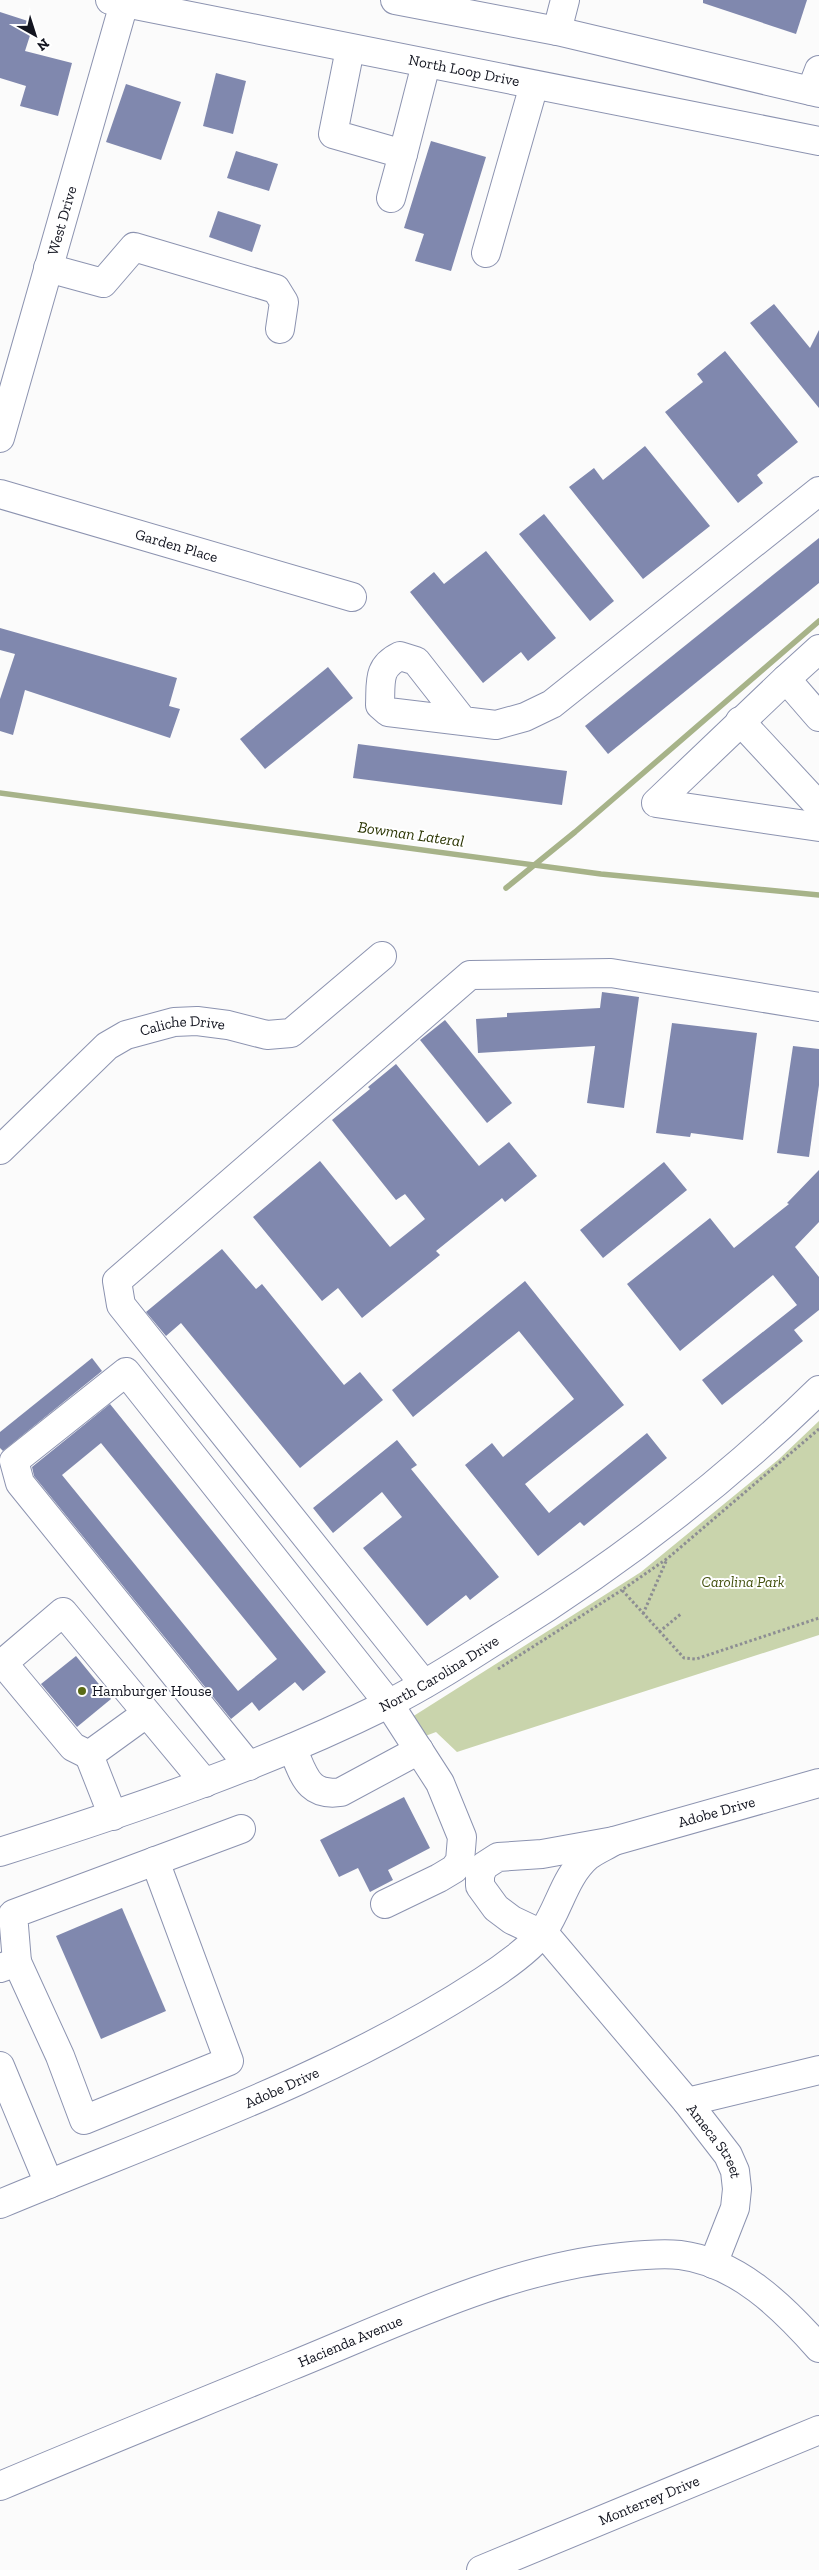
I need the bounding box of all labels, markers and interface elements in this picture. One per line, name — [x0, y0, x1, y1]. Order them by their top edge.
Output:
north arrow — [10, 10, 60, 60]
text: N — [33, 35, 52, 55]
street label: North Loop Drive — [407, 51, 521, 90]
street label: West Drive — [44, 184, 80, 257]
street label: Garden Place — [133, 525, 220, 566]
water label: Bowman Lateral — [357, 817, 466, 851]
street label: Caliche Drive — [138, 1012, 226, 1040]
park label: Carolina Park — [701, 1573, 785, 1591]
street label: North Carolina Drive — [376, 1631, 502, 1716]
place label: Hamburger House — [92, 1682, 212, 1700]
marker: Hamburger House — [76, 1685, 88, 1697]
street label: Adobe Drive — [676, 1793, 757, 1831]
street label: Adobe Drive — [242, 2063, 322, 2112]
street label: Ameca Street — [683, 2100, 745, 2180]
street label: Hacienda Avenue — [295, 2311, 405, 2371]
street label: Monterrey Drive — [596, 2472, 702, 2529]

